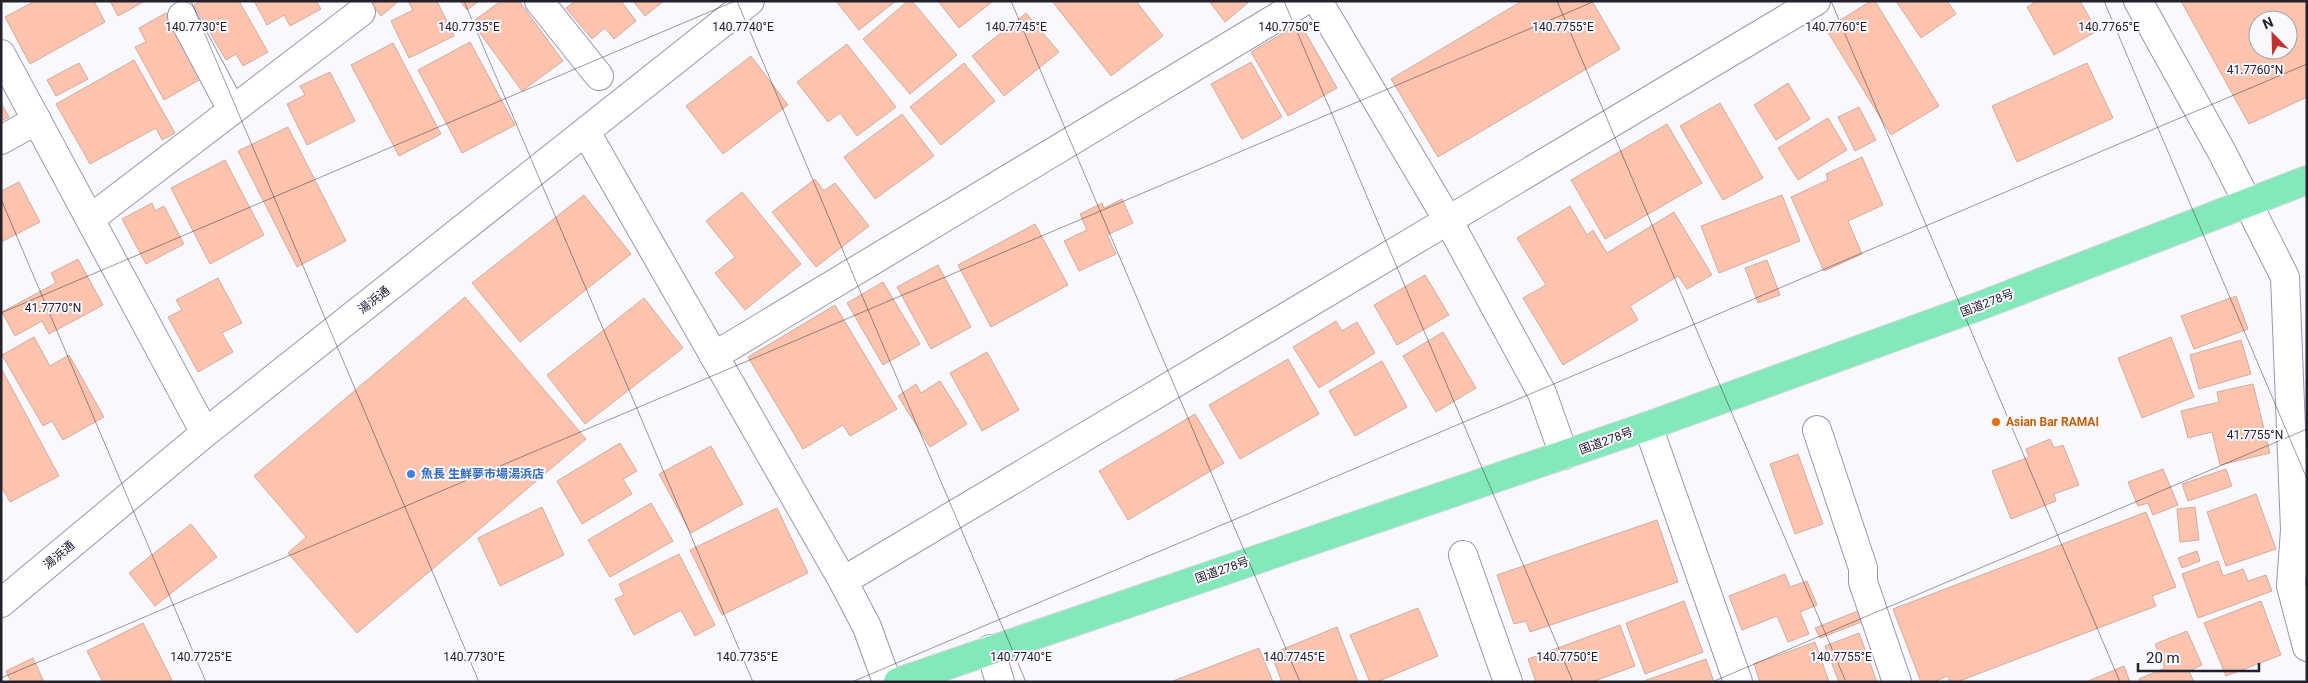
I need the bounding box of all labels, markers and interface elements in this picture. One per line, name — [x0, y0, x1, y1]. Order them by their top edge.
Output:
north arrow — [2248, 10, 2298, 60]
text: N — [2260, 14, 2276, 32]
text: 140.7730°E — [165, 20, 227, 34]
text: 140.7735°E — [438, 20, 500, 34]
text: 140.7740°E — [712, 20, 774, 34]
text: 140.7745°E — [985, 20, 1047, 34]
text: 140.7750°E — [1258, 20, 1320, 34]
text: 140.7755°E — [1532, 20, 1594, 34]
text: 140.7760°E — [1805, 20, 1867, 34]
text: 140.7765°E — [2078, 20, 2140, 34]
text: 41.7760°N — [2227, 63, 2283, 77]
street label: 湯浜通 — [356, 283, 392, 317]
street label: 国道278号 — [1958, 286, 2016, 320]
text: 41.7770°N — [25, 301, 81, 315]
place label: Asian Bar RAMAI — [2006, 415, 2099, 429]
marker: Asian Bar RAMAI — [1990, 416, 2002, 428]
street label: 国道278号 — [1577, 425, 1635, 457]
text: 41.7755°N — [2227, 428, 2283, 442]
place label: 魚長 生鮮夢市場湯浜店 — [421, 467, 544, 481]
marker: 魚長 生鮮夢市場湯浜店 — [405, 468, 417, 480]
street label: 湯浜通 — [41, 538, 77, 572]
street label: 国道278号 — [1193, 554, 1251, 586]
scale bar — [2138, 640, 2259, 672]
text: 20 m — [2146, 649, 2180, 667]
text: 140.7725°E — [170, 650, 232, 664]
text: 140.7730°E — [443, 650, 505, 664]
text: 140.7735°E — [716, 650, 778, 664]
text: 140.7740°E — [990, 650, 1052, 664]
text: 140.7745°E — [1263, 650, 1325, 664]
text: 140.7750°E — [1536, 650, 1598, 664]
text: 140.7755°E — [1810, 650, 1872, 664]

